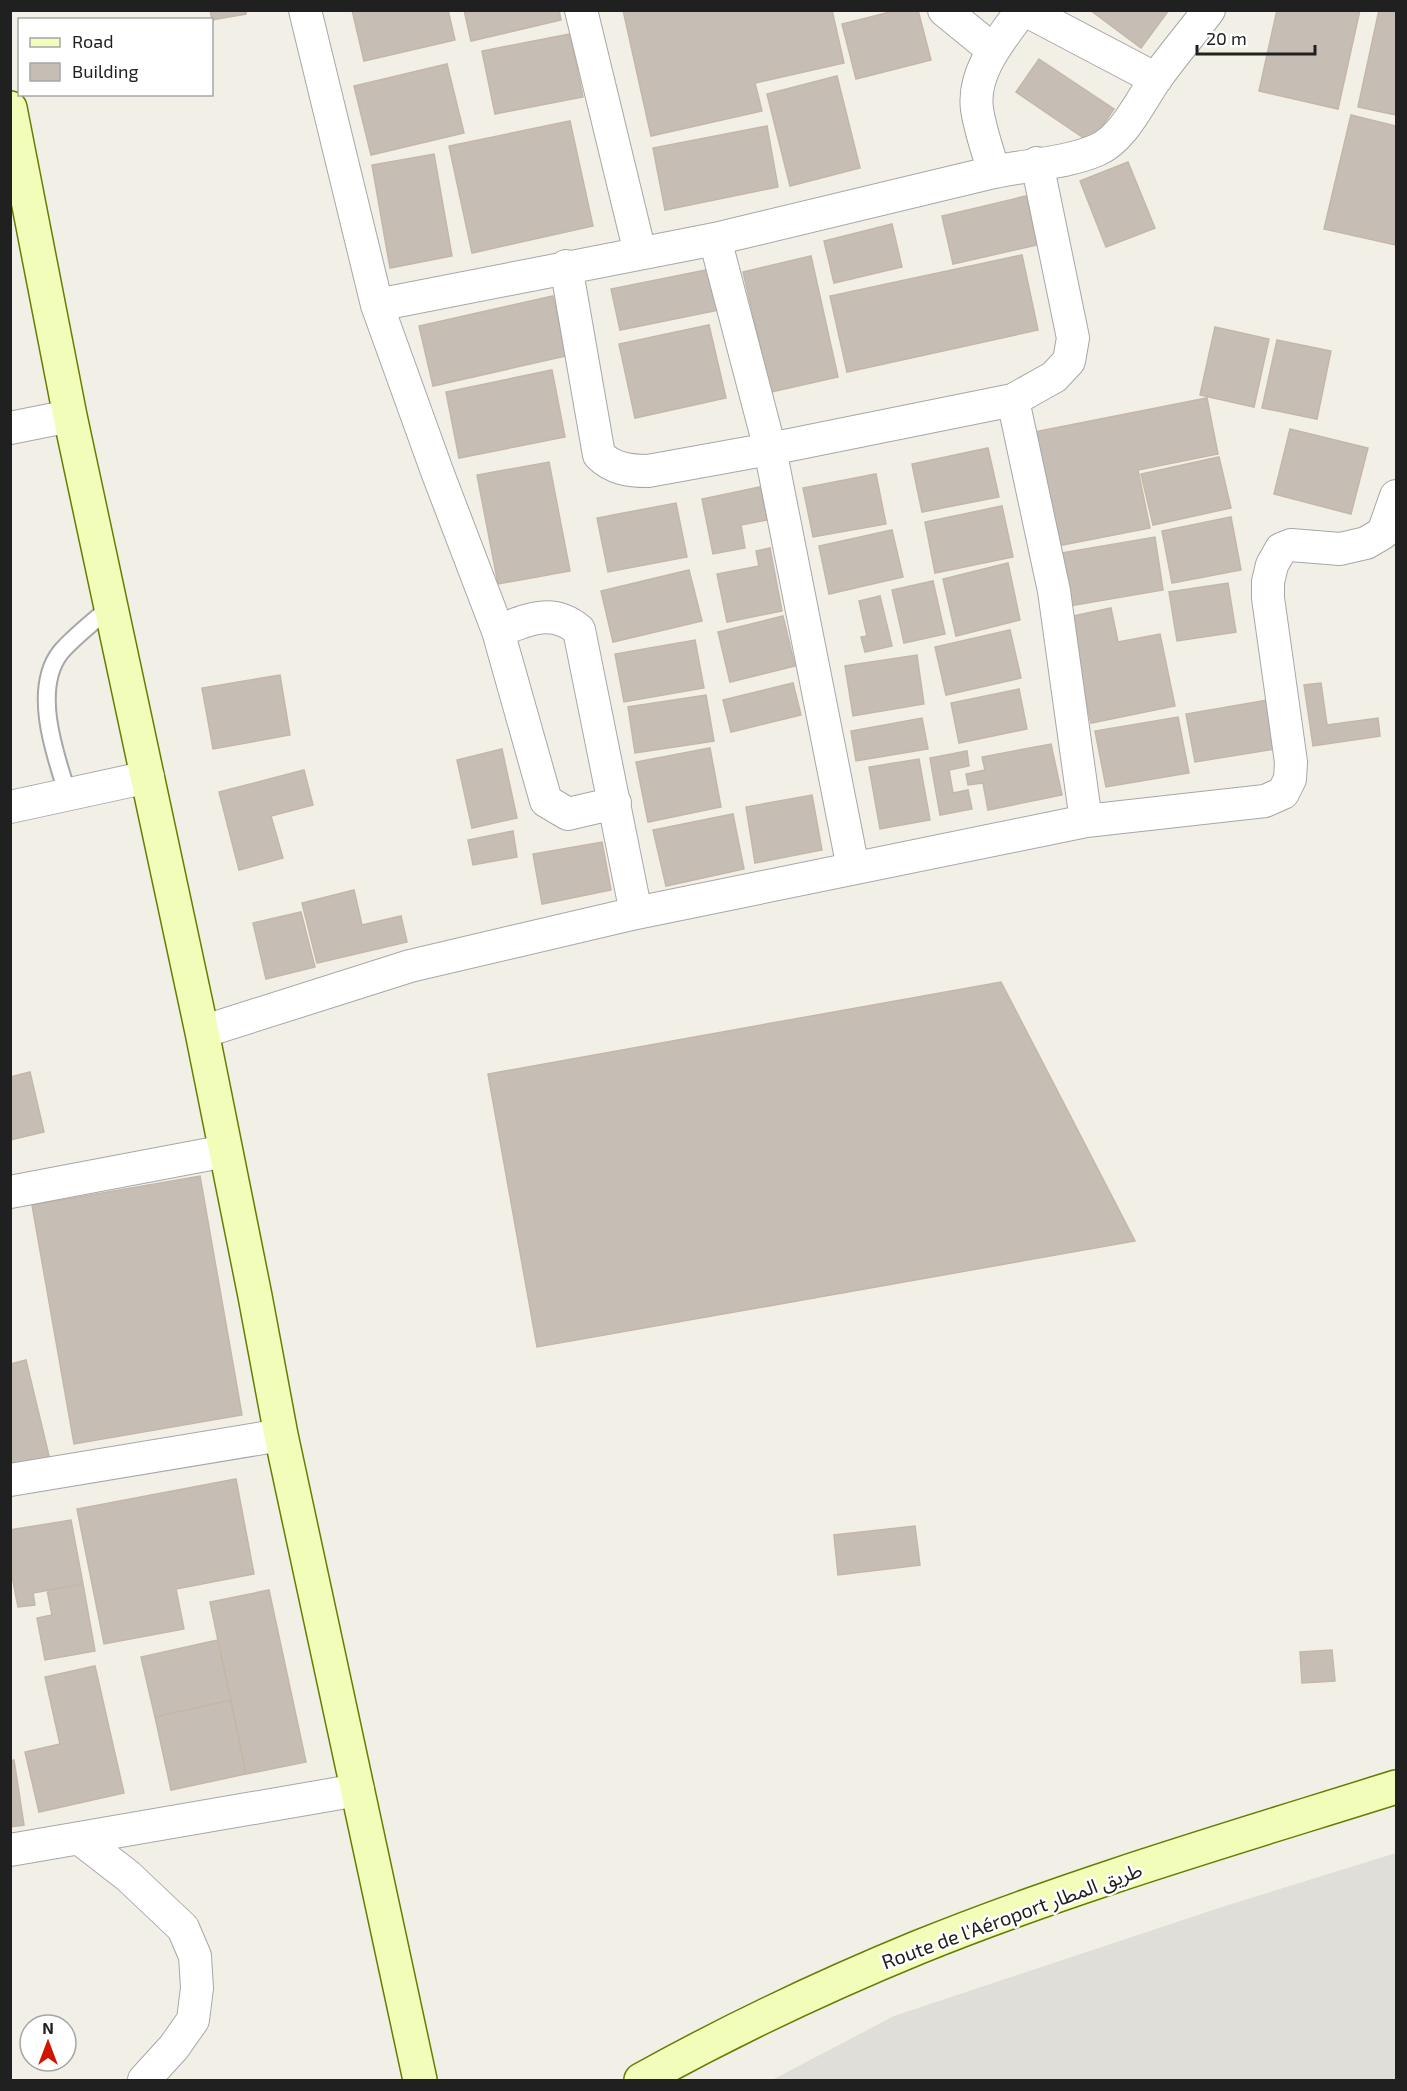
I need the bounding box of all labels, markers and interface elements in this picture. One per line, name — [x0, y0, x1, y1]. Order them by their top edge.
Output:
legend — [18, 18, 213, 96]
scale bar — [1197, 18, 1316, 56]
text: 20 m — [1206, 27, 1247, 49]
text: Road — [72, 30, 113, 52]
text: Building — [72, 60, 139, 82]
street label: Route de l'Aéroport طريق المطار — [878, 1857, 1146, 1975]
north arrow — [18, 2013, 78, 2073]
text: N — [42, 2018, 54, 2037]

